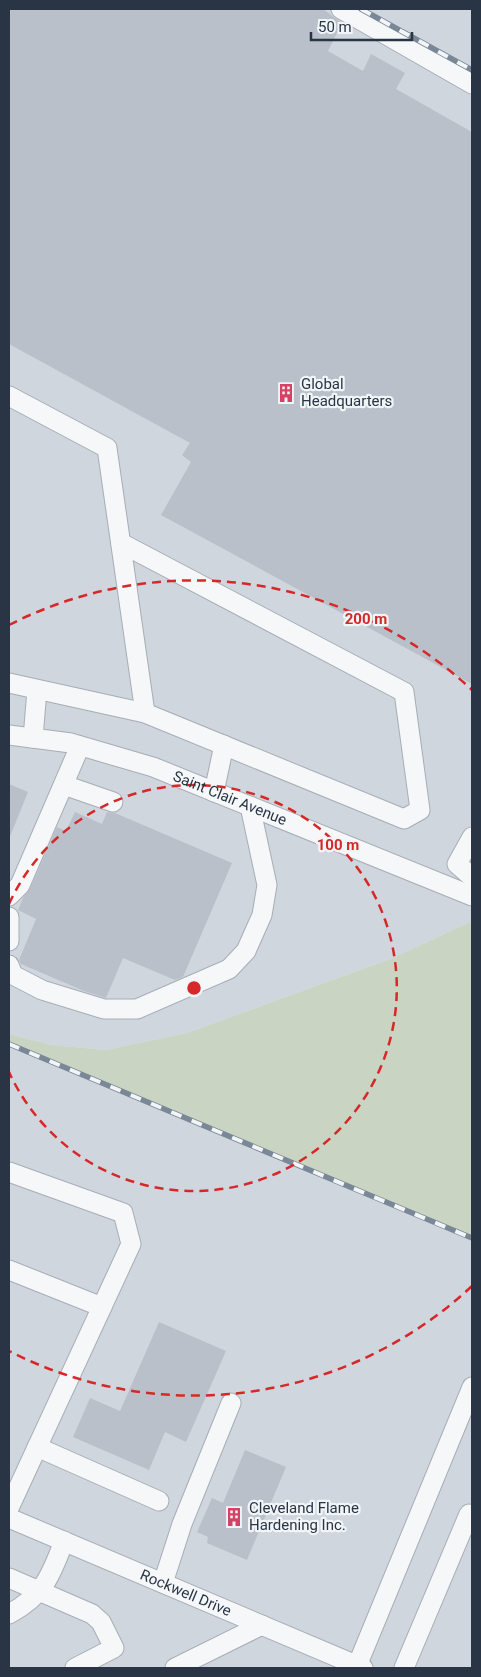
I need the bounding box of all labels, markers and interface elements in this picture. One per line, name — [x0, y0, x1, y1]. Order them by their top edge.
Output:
scale bar — [311, 10, 412, 42]
text: 50 m — [318, 18, 352, 36]
place label: Global Headquarters — [301, 375, 392, 410]
building icon: Global Headquarters — [275, 382, 297, 404]
text: 200 m — [345, 610, 387, 628]
street label: Saint Clair Avenue — [171, 767, 289, 829]
text: 100 m — [317, 836, 359, 854]
centre of rings — [185, 979, 203, 997]
place label: Cleveland Flame Hardening Inc. — [249, 1499, 359, 1534]
building icon: Cleveland Flame Hardening Inc. — [223, 1506, 245, 1528]
street label: Rockwell Drive — [137, 1566, 234, 1620]

